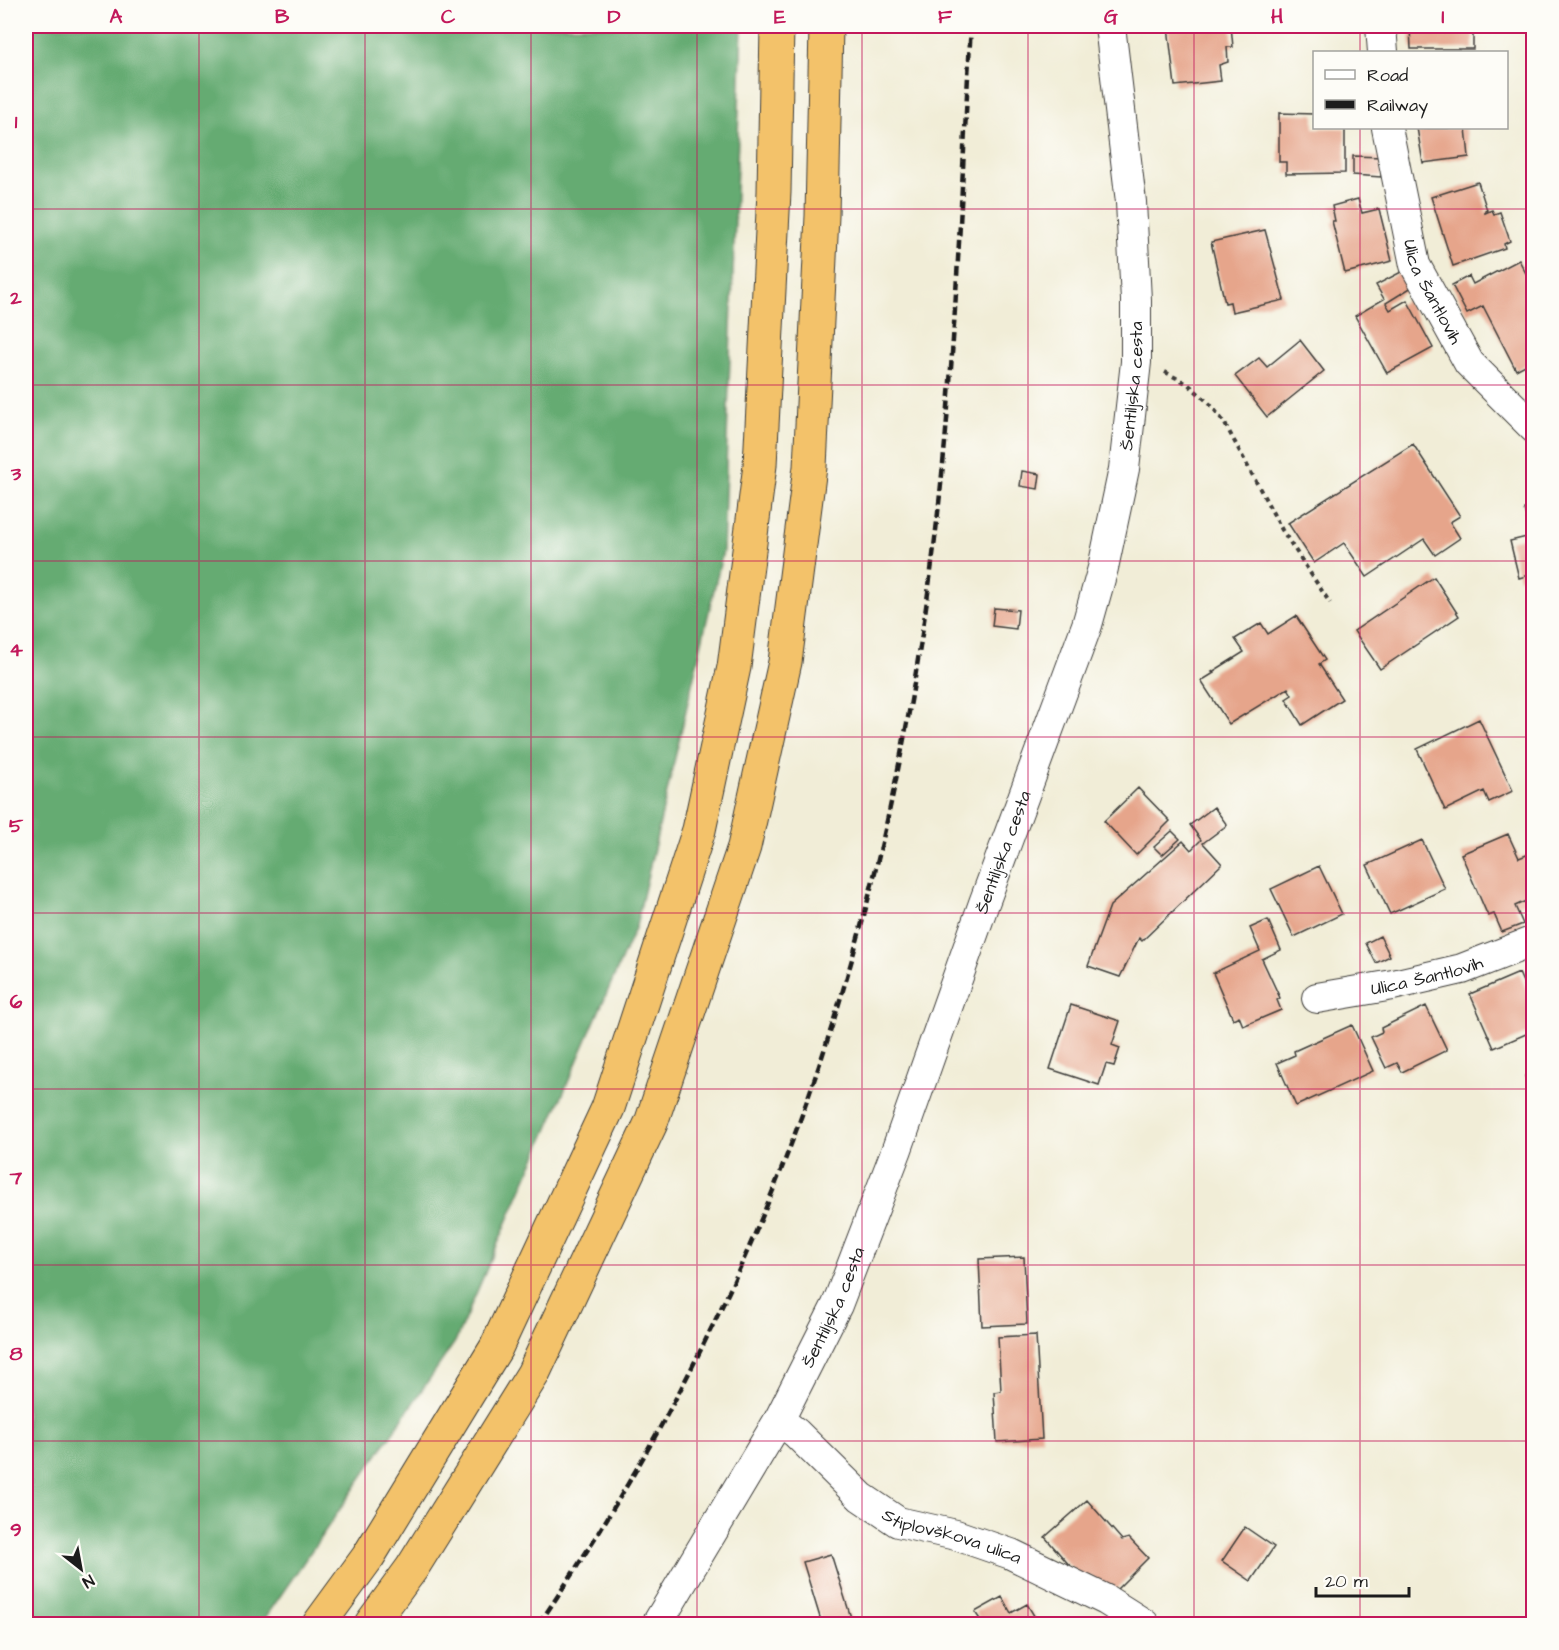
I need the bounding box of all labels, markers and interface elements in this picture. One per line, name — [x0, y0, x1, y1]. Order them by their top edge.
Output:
text: A — [110, 3, 123, 31]
text: B — [275, 3, 290, 31]
text: C — [441, 3, 456, 31]
text: D — [608, 3, 621, 31]
text: E — [774, 3, 786, 31]
text: F — [938, 3, 953, 31]
text: G — [1104, 3, 1118, 31]
text: H — [1271, 3, 1283, 31]
text: I — [1441, 3, 1445, 31]
legend — [1313, 51, 1508, 129]
text: Road — [1367, 63, 1408, 88]
text: Railway — [1367, 93, 1428, 119]
text: 1 — [15, 108, 18, 136]
street label: Ulica Šantlovih — [1398, 237, 1469, 349]
text: 2 — [9, 284, 22, 312]
street label: Šentiljska cesta — [1114, 321, 1149, 452]
text: 3 — [10, 460, 22, 488]
text: 4 — [9, 636, 23, 664]
street label: Šentiljska cesta — [969, 787, 1037, 917]
text: 5 — [9, 812, 24, 840]
street label: Ulica Šantlovih — [1369, 950, 1486, 1001]
text: 6 — [10, 988, 23, 1016]
text: 7 — [9, 1164, 23, 1192]
street label: Šentiljska cesta — [795, 1243, 871, 1372]
text: 8 — [10, 1340, 23, 1368]
street label: Stiplovškova ulica — [877, 1502, 1026, 1570]
text: 9 — [10, 1516, 22, 1544]
north arrow — [51, 1539, 111, 1599]
scale bar — [1316, 1560, 1409, 1598]
text: N — [78, 1569, 98, 1593]
text: 20 m — [1325, 1569, 1368, 1594]

